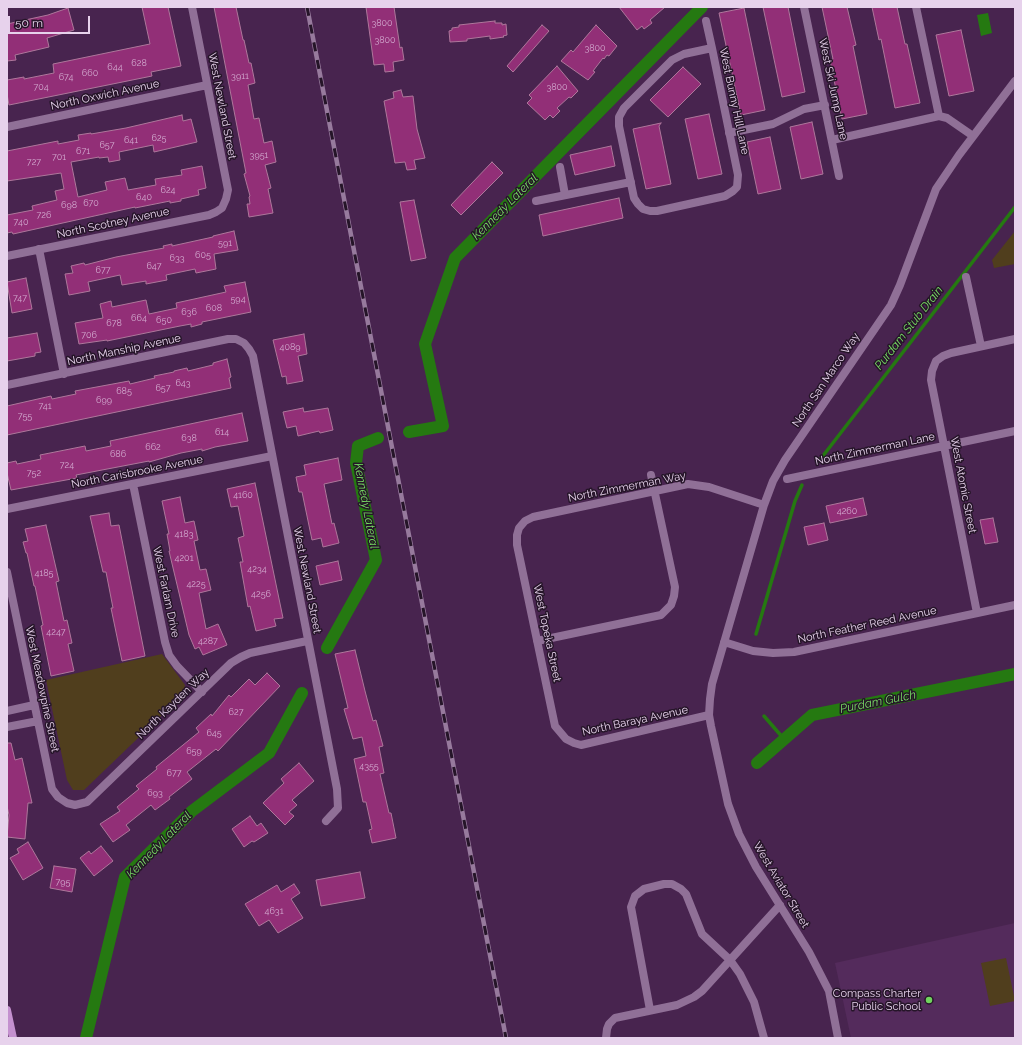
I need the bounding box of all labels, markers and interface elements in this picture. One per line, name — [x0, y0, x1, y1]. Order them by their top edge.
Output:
scale bar — [10, 8, 92, 34]
text: 50 m — [15, 16, 43, 30]
house number: 3800 — [371, 18, 393, 28]
house number: 3800 — [374, 35, 396, 45]
street label: West Ski Jump Lane — [816, 37, 850, 141]
house number: 3800 — [584, 43, 606, 53]
street label: West Bunny Hill Lane — [716, 46, 752, 156]
street label: West Newland Street — [205, 52, 239, 160]
house number: 628 — [131, 58, 147, 68]
house number: 644 — [107, 62, 123, 72]
house number: 660 — [82, 68, 98, 78]
house number: 3911 — [231, 71, 249, 81]
house number: 674 — [59, 72, 73, 82]
street label: North Oxwich Avenue — [50, 77, 160, 113]
house number: 704 — [33, 82, 49, 92]
house number: 3800 — [546, 82, 568, 92]
house number: 625 — [151, 133, 167, 143]
house number: 641 — [124, 135, 138, 145]
house number: 657 — [99, 140, 115, 150]
house number: 671 — [76, 146, 90, 156]
house number: 3951 — [250, 150, 268, 160]
house number: 701 — [52, 152, 66, 162]
house number: 727 — [27, 157, 41, 167]
water label: Kennedy Lateral — [469, 171, 541, 243]
house number: 624 — [160, 185, 176, 195]
house number: 640 — [136, 192, 152, 202]
house number: 670 — [83, 198, 99, 208]
house number: 698 — [61, 200, 77, 210]
street label: North Scotney Avenue — [56, 205, 170, 241]
house number: 726 — [37, 210, 51, 220]
house number: 740 — [14, 217, 28, 227]
house number: 591 — [218, 238, 232, 248]
house number: 605 — [195, 250, 211, 260]
house number: 633 — [169, 253, 185, 263]
house number: 647 — [146, 261, 162, 271]
house number: 677 — [95, 265, 111, 275]
water label: Purdam Stub Drain — [872, 283, 946, 373]
house number: 747 — [13, 293, 27, 303]
house number: 594 — [230, 294, 246, 304]
house number: 608 — [206, 303, 222, 313]
house number: 636 — [181, 307, 197, 317]
house number: 664 — [131, 313, 147, 323]
house number: 650 — [156, 315, 172, 325]
house number: 678 — [106, 318, 122, 328]
house number: 706 — [81, 330, 97, 340]
street label: North San Marco Way — [790, 330, 862, 430]
street label: North Manship Avenue — [66, 331, 182, 369]
house number: 4089 — [279, 342, 301, 352]
house number: 643 — [175, 378, 191, 388]
house number: 657 — [155, 383, 171, 393]
house number: 685 — [116, 386, 132, 396]
house number: 699 — [96, 395, 112, 405]
house number: 741 — [38, 401, 52, 411]
house number: 755 — [18, 411, 32, 421]
house number: 614 — [215, 427, 229, 437]
street label: North Zimmerman Lane — [814, 430, 936, 468]
house number: 638 — [181, 433, 197, 443]
street label: West Atomic Street — [947, 436, 979, 534]
house number: 662 — [145, 442, 161, 452]
house number: 686 — [110, 449, 126, 459]
street label: North Carisbrooke Avenue — [70, 453, 204, 491]
house number: 724 — [60, 460, 74, 470]
water label: Kennedy Lateral — [351, 462, 381, 550]
house number: 752 — [27, 468, 41, 478]
street label: North Zimmerman Way — [567, 469, 687, 505]
house number: 4160 — [233, 490, 253, 500]
house number: 4260 — [837, 506, 857, 516]
street label: West Newland Street — [290, 526, 324, 634]
house number: 4183 — [175, 529, 193, 539]
street label: West Farlam Drive — [150, 545, 182, 639]
house number: 4201 — [175, 553, 193, 563]
house number: 4234 — [247, 564, 267, 574]
house number: 4185 — [34, 568, 54, 578]
house number: 4225 — [186, 579, 206, 589]
street label: West Topeka Street — [530, 583, 564, 683]
house number: 4256 — [251, 589, 271, 599]
street label: North Feather Reed Avenue — [796, 604, 938, 646]
street label: West Meadowpine Street — [22, 625, 62, 753]
house number: 4247 — [46, 627, 66, 637]
house number: 4287 — [198, 636, 218, 646]
street label: North Kayden Way — [134, 666, 212, 742]
water label: Purdam Gulch — [839, 688, 917, 716]
street label: North Baraya Avenue — [581, 703, 689, 739]
house number: 627 — [229, 707, 243, 717]
house number: 645 — [206, 728, 222, 738]
house number: 659 — [186, 746, 202, 756]
house number: 4355 — [359, 761, 379, 771]
house number: 677 — [166, 768, 182, 778]
house number: 693 — [147, 788, 163, 798]
water label: Kennedy Lateral — [124, 809, 194, 881]
street label: West Aviator Street — [750, 840, 812, 930]
house number: 795 — [56, 877, 70, 887]
house number: 4631 — [265, 906, 283, 916]
place label: Compass Charter Public School — [833, 987, 921, 1013]
marker: Compass Charter Public School — [924, 995, 934, 1005]

